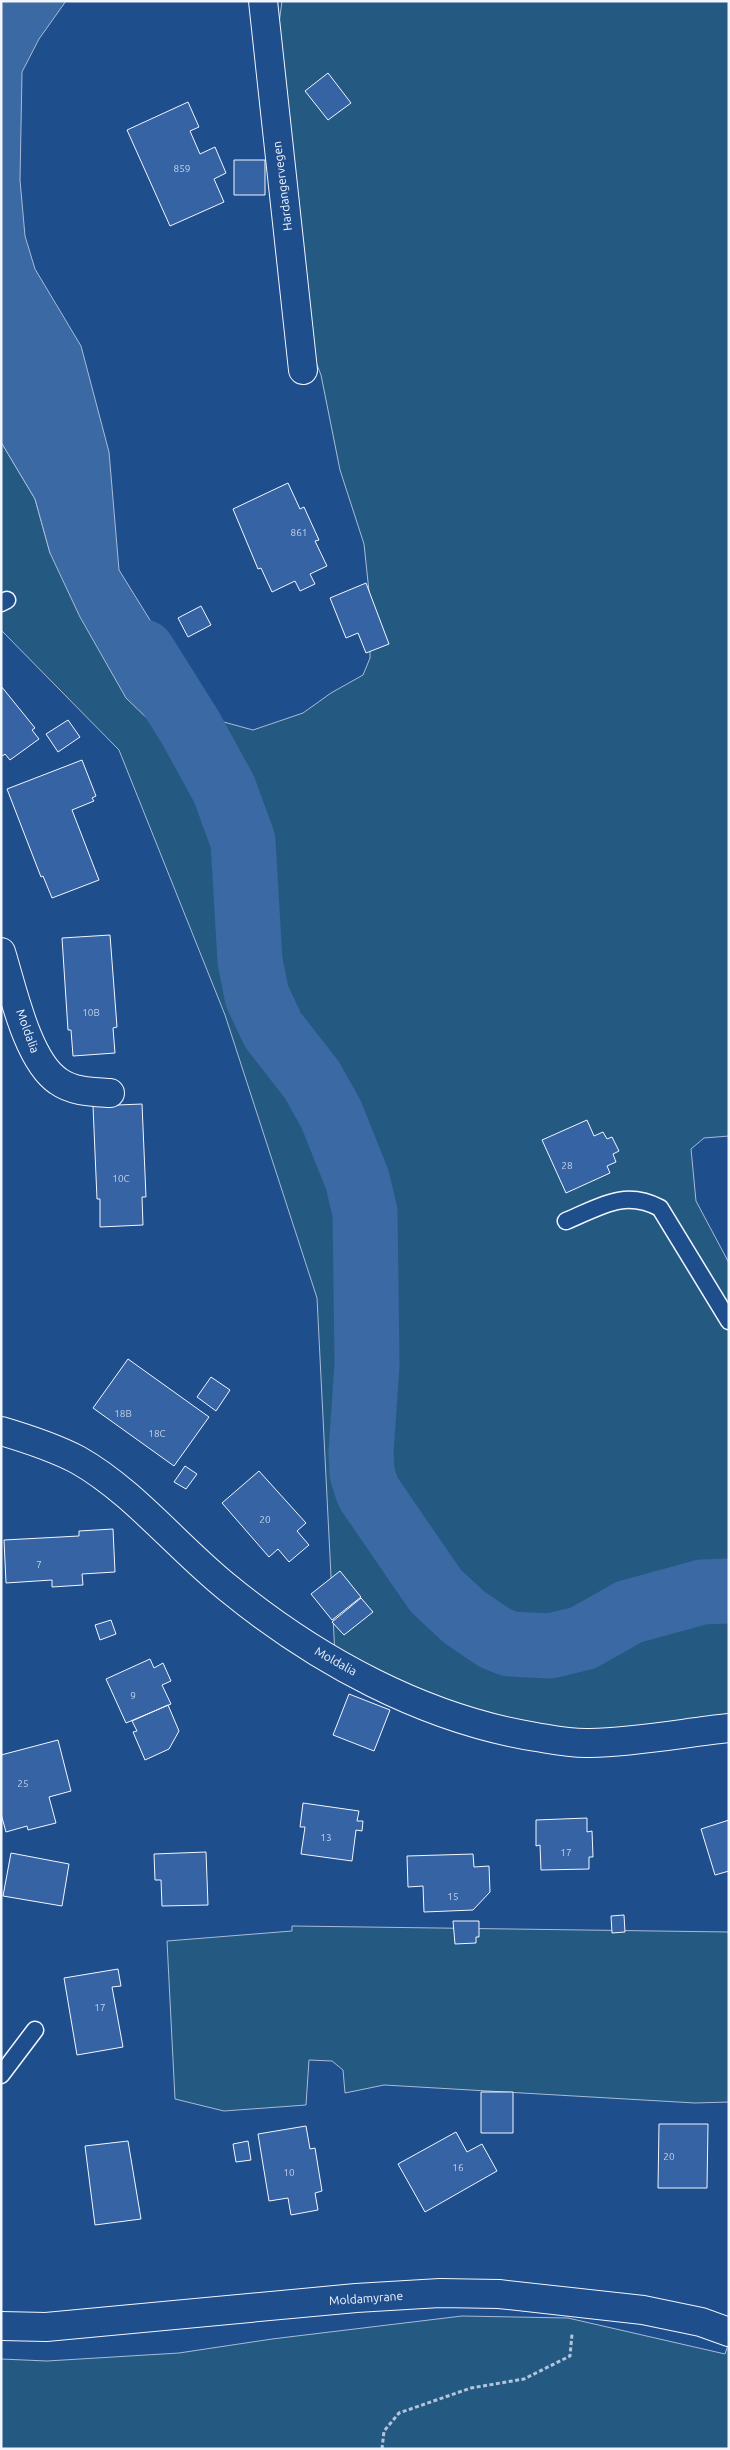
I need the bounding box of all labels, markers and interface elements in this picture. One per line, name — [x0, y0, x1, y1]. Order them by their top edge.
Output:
street label: Hardangervegen — [270, 140, 294, 232]
house number: 859 — [174, 163, 190, 174]
house number: 861 — [291, 527, 307, 538]
street label: Moldalia — [14, 1007, 42, 1055]
house number: 10B — [82, 1007, 100, 1018]
house number: 28 — [561, 1160, 573, 1171]
house number: 10C — [112, 1173, 130, 1184]
house number: 18B — [114, 1408, 132, 1419]
house number: 18C — [148, 1428, 166, 1439]
house number: 20 — [259, 1514, 271, 1525]
house number: 7 — [36, 1559, 42, 1570]
street label: Moldalia — [313, 1644, 359, 1678]
house number: 9 — [130, 1690, 136, 1701]
house number: 25 — [17, 1778, 29, 1789]
house number: 13 — [320, 1832, 332, 1843]
house number: 17 — [560, 1847, 572, 1858]
house number: 15 — [447, 1891, 459, 1902]
house number: 17 — [94, 2002, 106, 2013]
house number: 20 — [663, 2151, 675, 2162]
house number: 16 — [452, 2162, 464, 2173]
house number: 10 — [283, 2167, 295, 2178]
street label: Moldamyrane — [329, 2289, 403, 2307]

